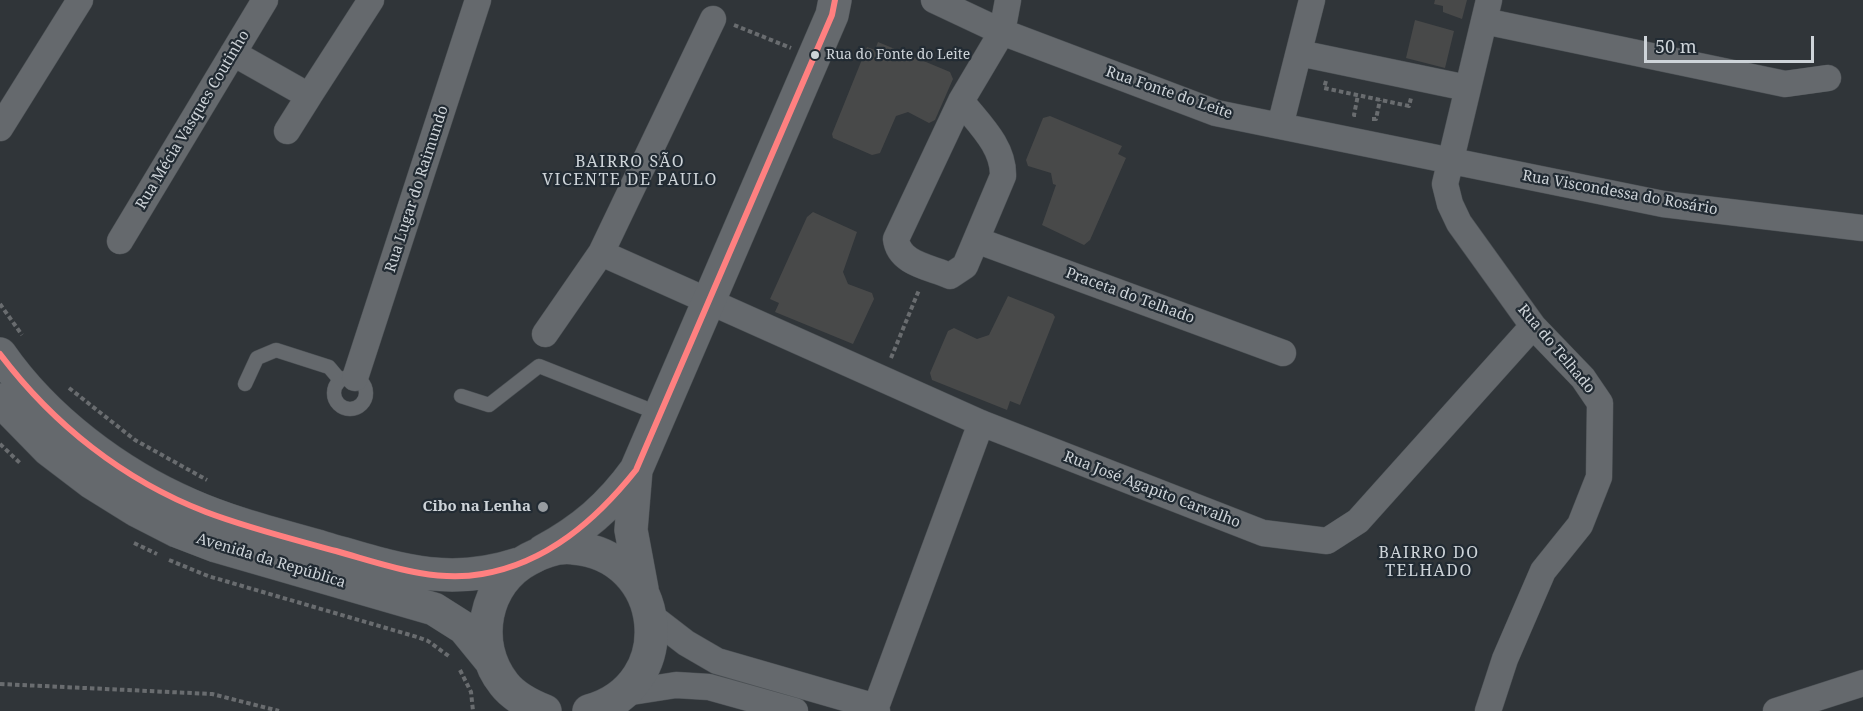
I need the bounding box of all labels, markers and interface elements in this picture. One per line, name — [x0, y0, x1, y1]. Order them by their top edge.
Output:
scale bar — [1647, 24, 1816, 62]
street label: Rua Mécia Vasques Coutinho — [132, 27, 254, 213]
text: 50 m — [1655, 34, 1697, 58]
place label: Rua do Fonte do Leite — [826, 47, 970, 63]
marker: Rua do Fonte do Leite — [809, 49, 821, 61]
street label: Rua Fonte do Leite — [1103, 63, 1235, 123]
street label: Rua Lugar do Raimundo — [382, 103, 452, 275]
district label: BAIRRO SÃO VICENTE DE PAULO — [542, 152, 718, 190]
street label: Rua Viscondessa do Rosário — [1521, 167, 1719, 219]
street label: Praceta do Telhado — [1063, 264, 1197, 328]
street label: Rua do Telhado — [1514, 301, 1598, 397]
street label: Rua José Agapito Carvalho — [1061, 448, 1243, 532]
place label: Cibo na Lenha — [423, 498, 531, 516]
marker: Cibo na Lenha — [536, 500, 550, 514]
street label: Avenida da República — [194, 530, 348, 592]
district label: BAIRRO DO TELHADO — [1378, 543, 1480, 581]

